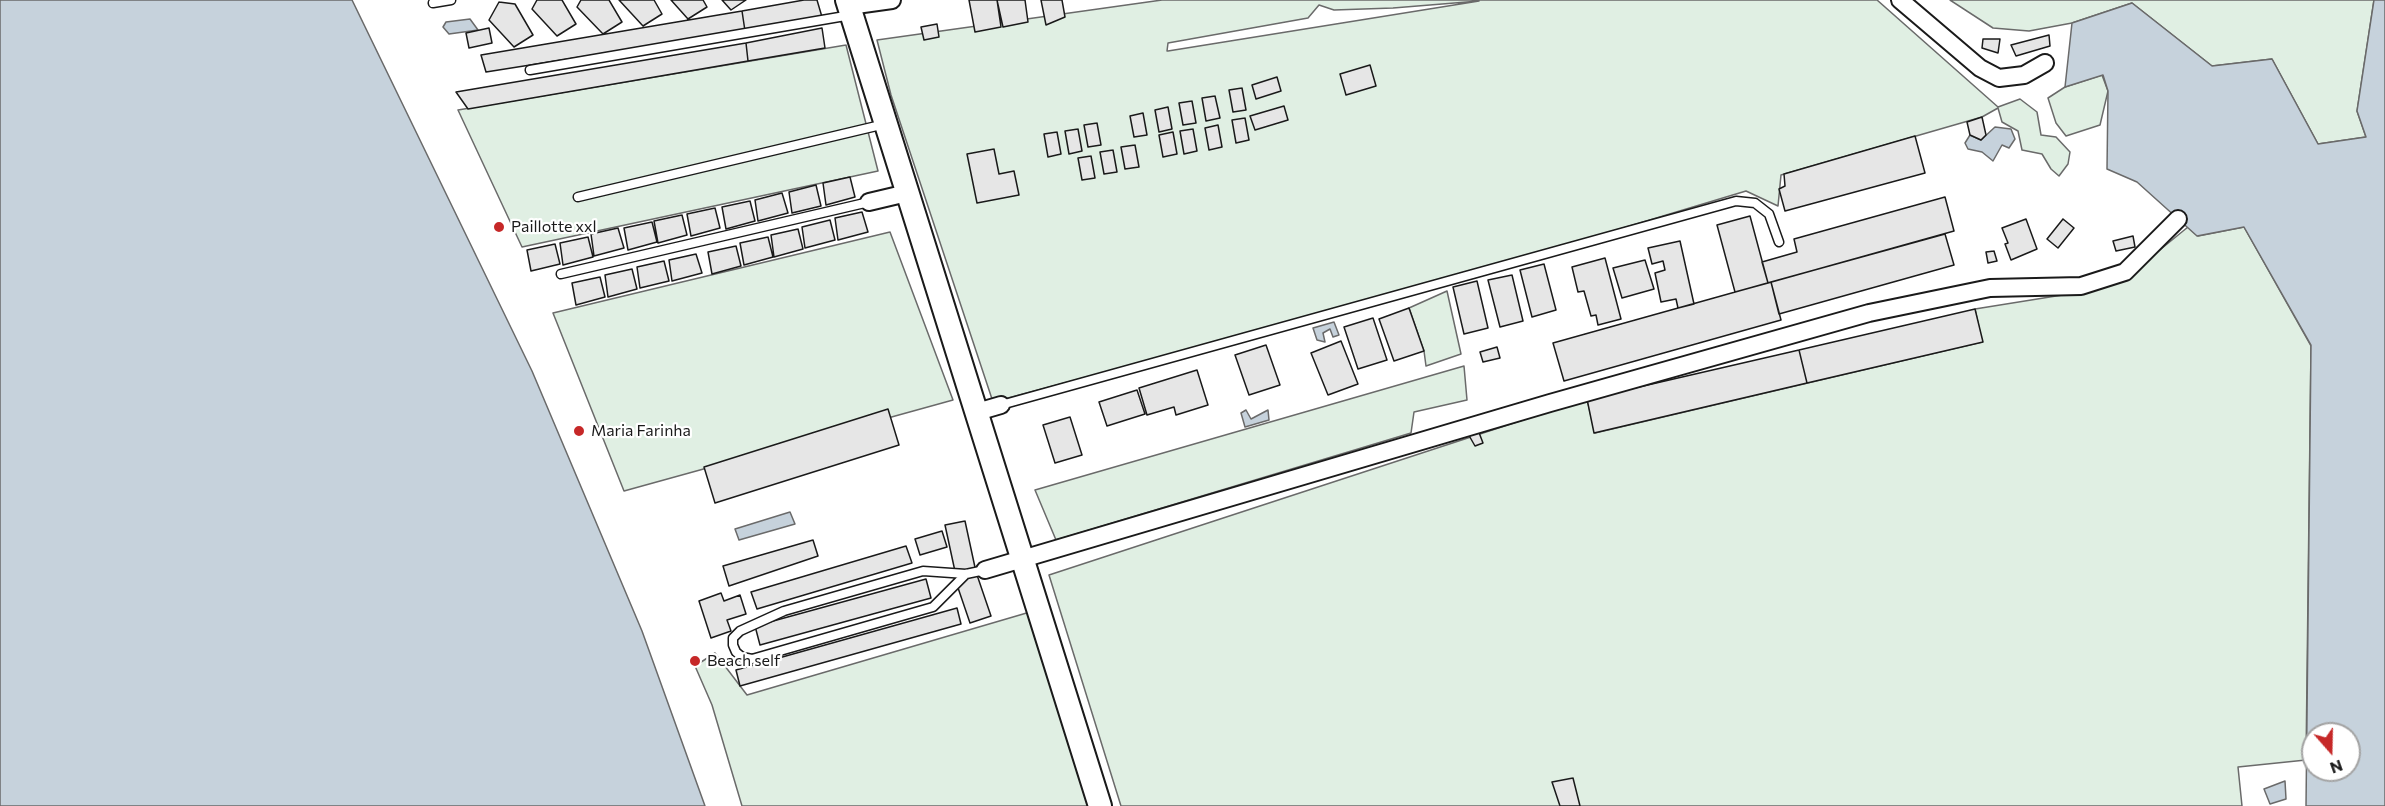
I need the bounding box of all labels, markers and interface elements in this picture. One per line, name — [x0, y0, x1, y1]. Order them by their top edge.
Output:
place label: Paillotte xxl — [511, 217, 597, 237]
marker: Paillotte xxl — [492, 220, 506, 234]
place label: Maria Farinha — [591, 421, 691, 441]
marker: Maria Farinha — [572, 424, 586, 438]
place label: Beach self — [707, 651, 780, 671]
marker: Beach self — [688, 654, 702, 668]
north arrow — [2301, 722, 2361, 782]
text: N — [2328, 757, 2346, 778]

